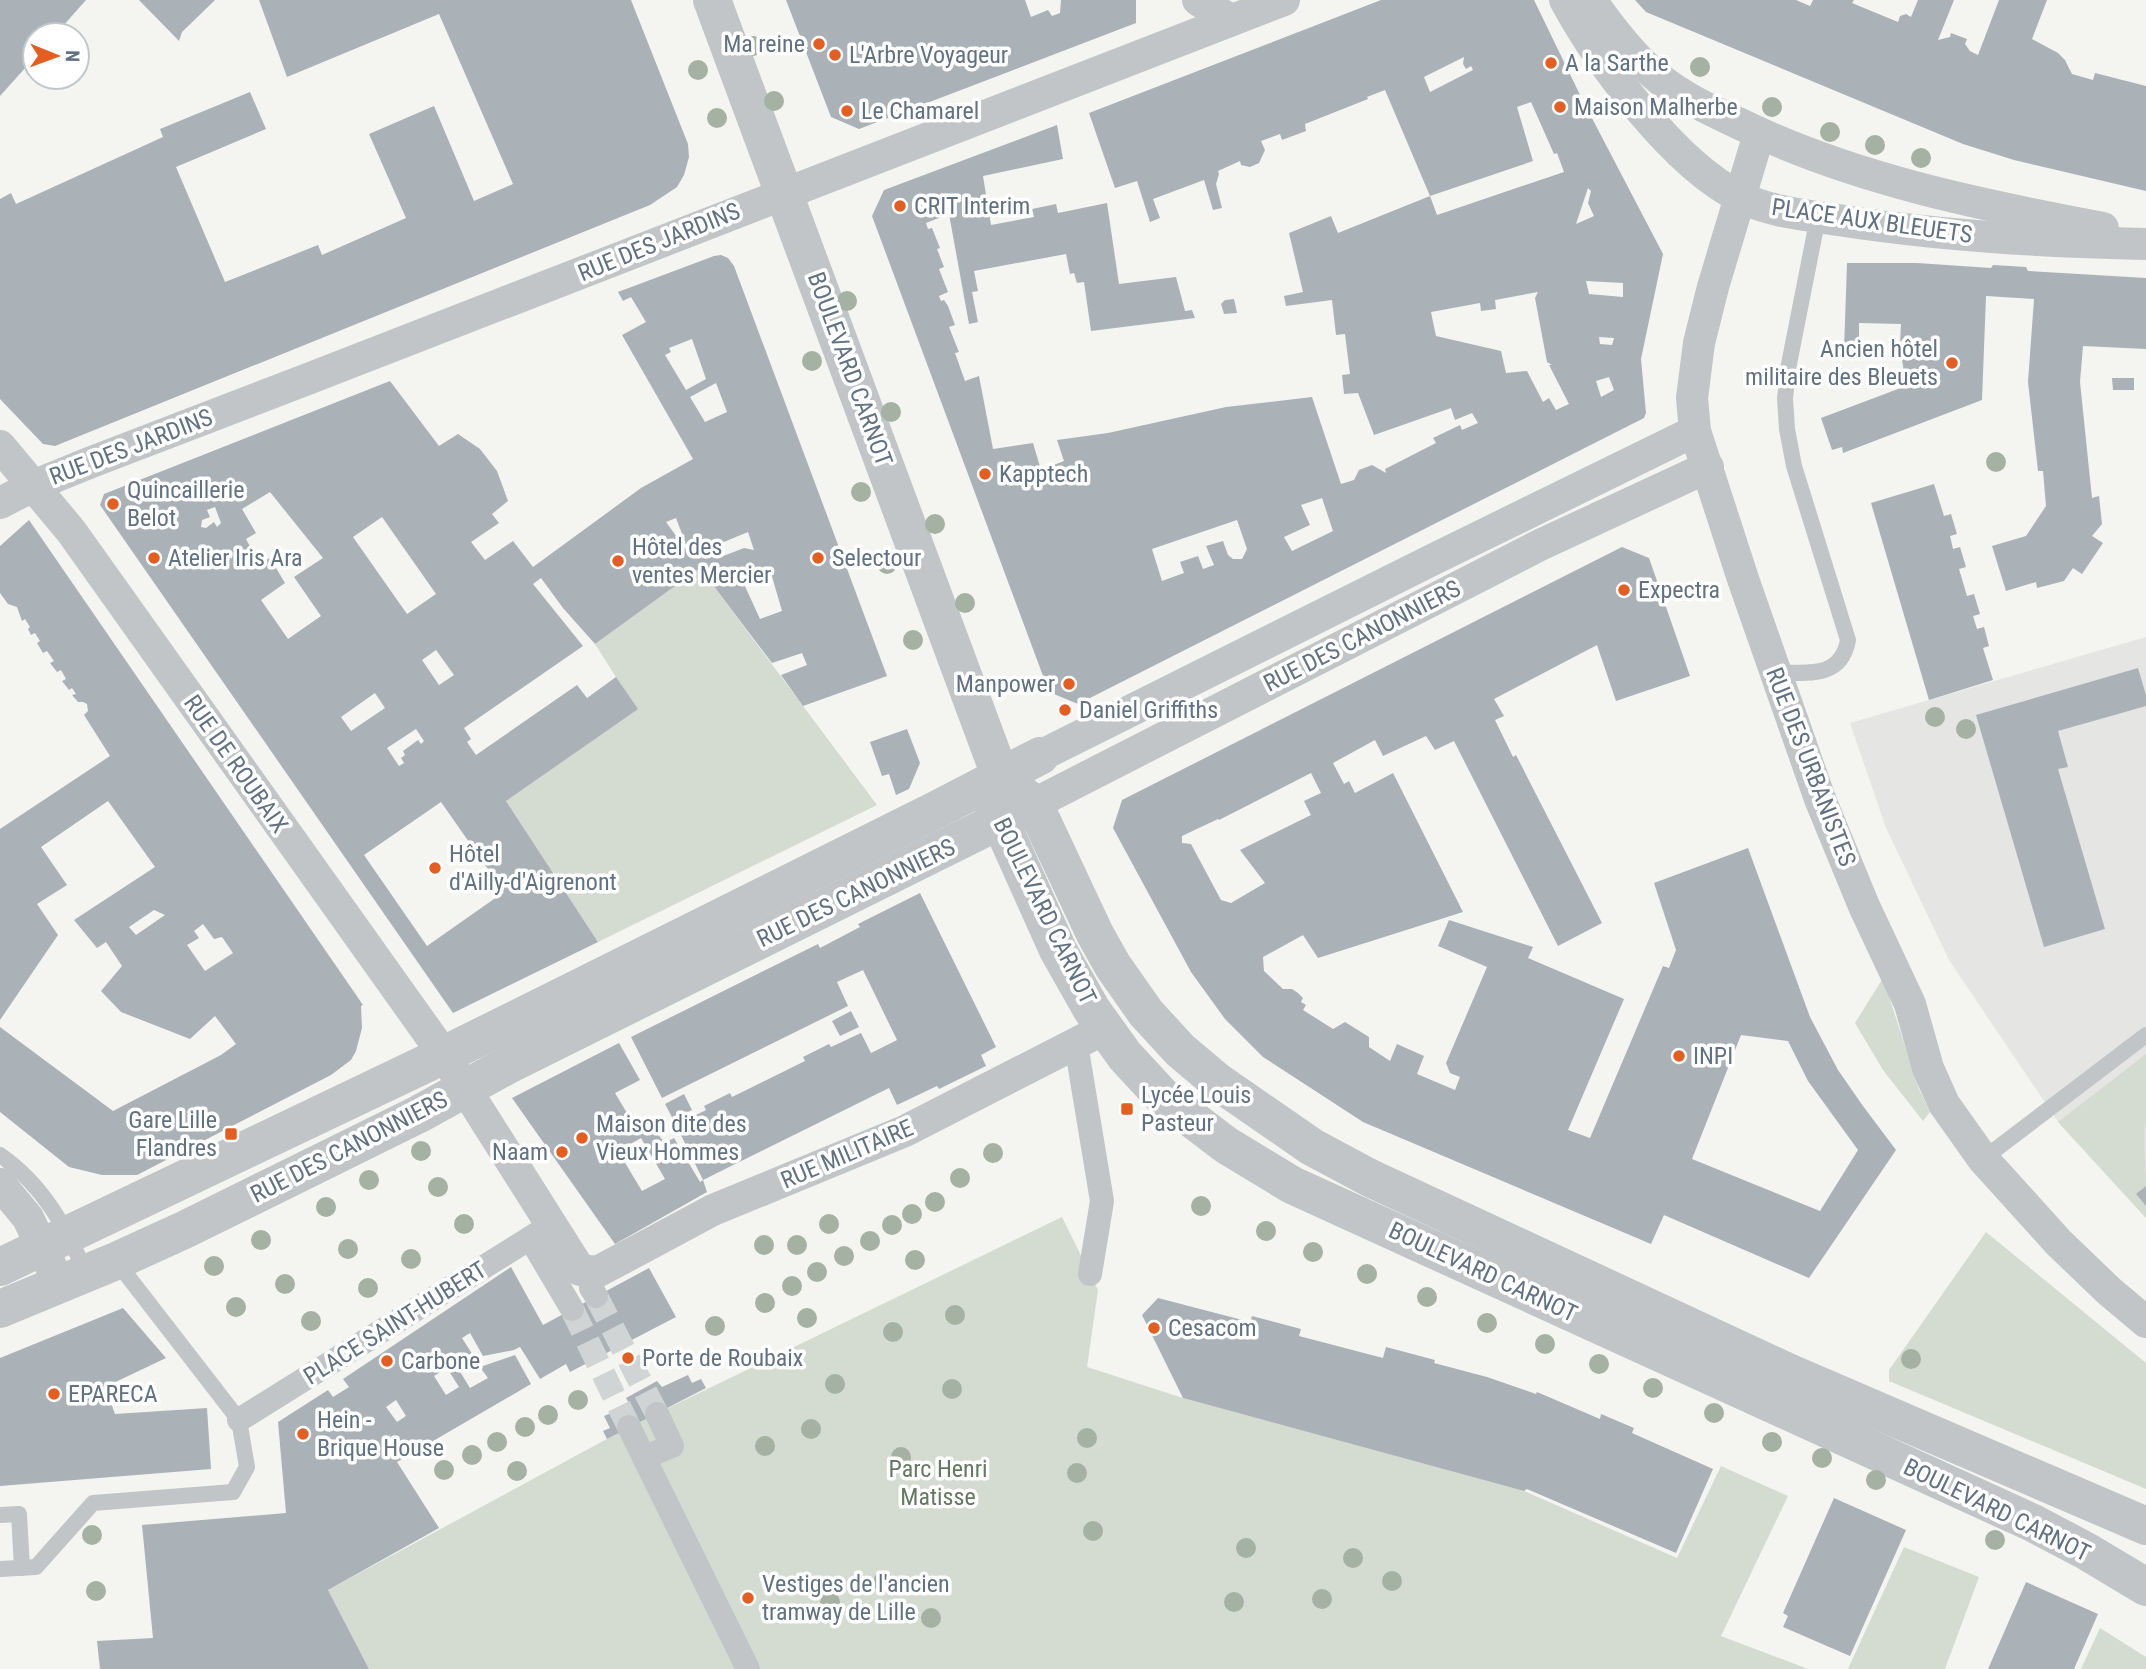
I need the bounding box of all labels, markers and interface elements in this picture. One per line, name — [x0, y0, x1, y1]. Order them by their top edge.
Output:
north arrow — [21, 21, 91, 91]
place label: Ma reine — [723, 30, 805, 58]
marker: Ma reine — [811, 36, 827, 52]
place label: L'Arbre Voyageur — [849, 41, 1008, 69]
marker: L'Arbre Voyageur — [827, 47, 843, 63]
place label: A la Sarthe — [1565, 49, 1669, 77]
text: N — [61, 50, 84, 62]
marker: A la Sarthe — [1543, 55, 1559, 71]
place label: Maison Malherbe — [1574, 93, 1738, 121]
place label: Le Chamarel — [861, 97, 979, 125]
marker: Maison Malherbe — [1552, 99, 1568, 115]
marker: Le Chamarel — [839, 103, 855, 119]
place label: CRIT Interim — [914, 192, 1030, 220]
street label: PLACE AUX BLEUETS — [1770, 193, 1974, 249]
street label: RUE DES JARDINS — [574, 197, 744, 287]
marker: CRIT Interim — [892, 198, 908, 214]
street label: BOULEVARD CARNOT — [802, 268, 898, 470]
place label: Ancien hôtel militaire des Bleuets — [1745, 335, 1938, 391]
marker: Ancien hôtel militaire des Bleuets — [1944, 355, 1960, 371]
street label: RUE DES JARDINS — [46, 403, 216, 491]
place label: Kapptech — [999, 460, 1088, 488]
marker: Kapptech — [977, 466, 993, 482]
place label: Quincaillerie Belot — [127, 476, 245, 532]
marker: Quincaillerie Belot — [105, 496, 121, 512]
place label: Hôtel des ventes Mercier — [632, 533, 771, 589]
place label: Atelier Iris Ara — [168, 544, 303, 572]
place label: Selectour — [832, 544, 921, 572]
marker: Atelier Iris Ara — [146, 550, 162, 566]
marker: Selectour — [810, 550, 826, 566]
marker: Hôtel des ventes Mercier — [610, 553, 626, 569]
street label: RUE DES CANONNIERS — [1259, 574, 1465, 698]
place label: Expectra — [1638, 576, 1720, 604]
marker: Expectra — [1616, 582, 1632, 598]
street label: RUE DES URBANISTES — [1760, 664, 1862, 870]
place label: Manpower — [956, 670, 1055, 698]
marker: Manpower — [1061, 676, 1077, 692]
street label: RUE DE ROUBAIX — [178, 690, 294, 838]
place label: Daniel Griffiths — [1079, 696, 1218, 724]
marker: Daniel Griffiths — [1057, 702, 1073, 718]
street label: BOULEVARD CARNOT — [988, 813, 1102, 1009]
street label: RUE DES CANONNIERS — [752, 833, 960, 953]
place label: Hôtel d'Ailly-d'Aigrenont — [449, 840, 617, 896]
marker: Hôtel d'Ailly-d'Aigrenont — [427, 860, 443, 876]
place label: INPI — [1693, 1042, 1733, 1070]
marker: INPI — [1671, 1048, 1687, 1064]
place label: Lycée Louis Pasteur — [1141, 1081, 1251, 1137]
street label: RUE DES CANONNIERS — [246, 1085, 452, 1209]
marker: Lycée Louis Pasteur — [1119, 1101, 1135, 1117]
place label: Gare Lille Flandres — [128, 1106, 217, 1162]
place label: Maison dite des Vieux Hommes — [596, 1110, 747, 1166]
street label: RUE MILITAIRE — [777, 1114, 917, 1194]
marker: Gare Lille Flandres — [223, 1126, 239, 1142]
marker: Maison dite des Vieux Hommes — [574, 1130, 590, 1146]
place label: Naam — [492, 1138, 548, 1166]
marker: Naam — [554, 1144, 570, 1160]
street label: BOULEVARD CARNOT — [1384, 1216, 1582, 1328]
street label: PLACE SAINT-HUBERT — [299, 1256, 491, 1390]
place label: Cesacom — [1168, 1314, 1257, 1342]
marker: Cesacom — [1146, 1320, 1162, 1336]
place label: Porte de Roubaix — [642, 1344, 803, 1372]
place label: Carbone — [401, 1347, 480, 1375]
marker: Porte de Roubaix — [620, 1350, 636, 1366]
marker: Carbone — [379, 1353, 395, 1369]
place label: EPARECA — [68, 1380, 158, 1408]
marker: EPARECA — [46, 1386, 62, 1402]
place label: Hein - Brique House — [317, 1406, 444, 1462]
marker: Hein - Brique House — [295, 1426, 311, 1442]
street label: BOULEVARD CARNOT — [1899, 1453, 2095, 1567]
park label: Parc Henri Matisse — [889, 1455, 987, 1511]
place label: Vestiges de l'ancien tramway de Lille — [762, 1570, 950, 1626]
marker: Vestiges de l'ancien tramway de Lille — [740, 1590, 756, 1606]

